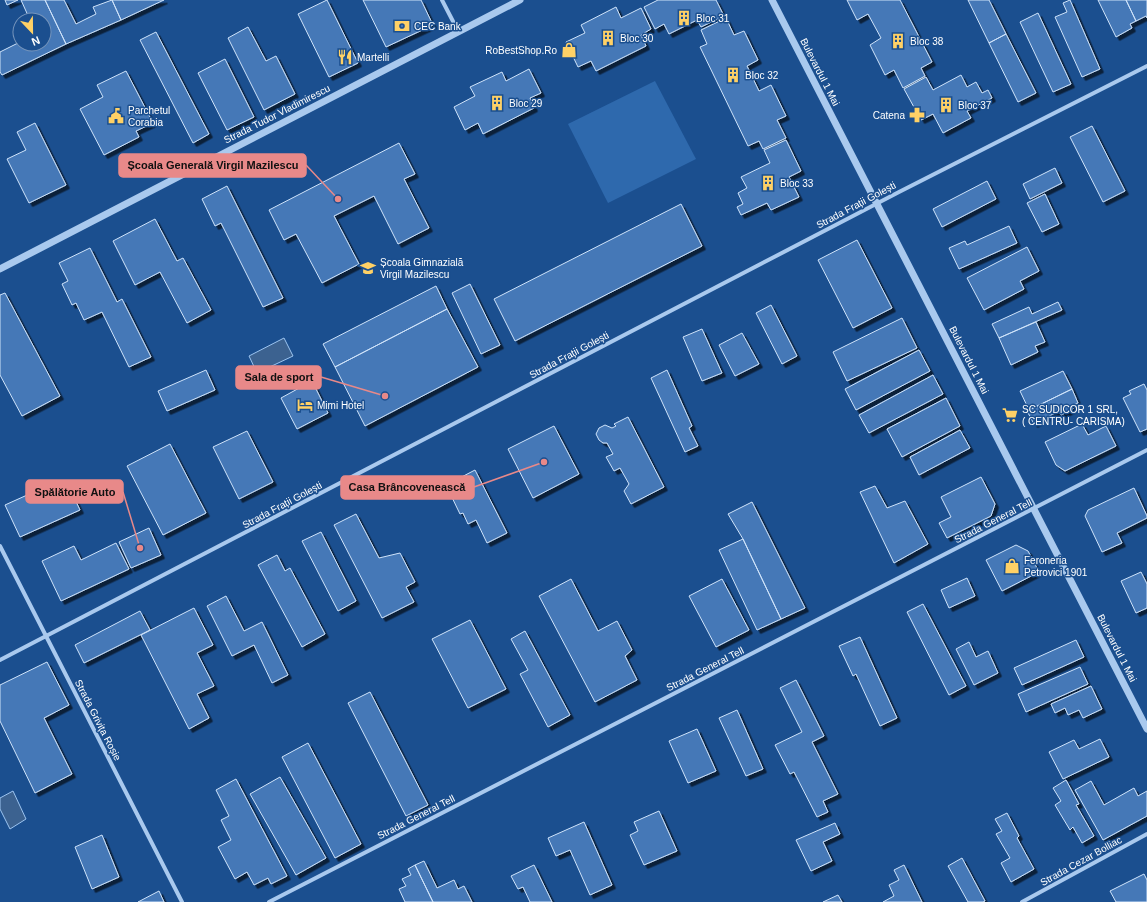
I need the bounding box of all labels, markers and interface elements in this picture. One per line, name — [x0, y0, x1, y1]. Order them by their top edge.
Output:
building icon: Bloc 31 — [675, 9, 693, 27]
north arrow — [12, 12, 52, 52]
place label: Bloc 31 — [696, 13, 730, 24]
bank icon: CEC Bank — [393, 17, 411, 35]
place label: CEC Bank — [414, 21, 462, 32]
building icon: Bloc 30 — [599, 29, 617, 47]
building icon: Bloc 38 — [889, 32, 907, 50]
place label: Bloc 30 — [620, 33, 654, 44]
text: N — [30, 34, 42, 48]
street label: Bulevardul 1 Mai — [798, 36, 842, 108]
place label: Bloc 38 — [910, 36, 944, 47]
shop icon: RoBestShop.Ro — [560, 41, 578, 59]
place label: RoBestShop.Ro — [485, 45, 557, 56]
restaurant icon: Martelli — [336, 48, 354, 66]
place label: Martelli — [357, 52, 389, 63]
building icon: Bloc 32 — [724, 66, 742, 84]
place label: Bloc 32 — [745, 70, 779, 81]
street label: Strada Tudor Vladimirescu — [222, 82, 332, 146]
building icon: Bloc 29 — [488, 94, 506, 112]
building icon: Bloc 37 — [937, 96, 955, 114]
place label: Bloc 29 — [509, 98, 543, 109]
place label: Bloc 37 — [958, 100, 992, 111]
place label: Parchetul Corabia — [128, 105, 170, 128]
pharmacy icon: Catena — [908, 106, 926, 124]
public building icon: Parchetul Corabia — [107, 107, 125, 125]
place label: Catena — [873, 110, 905, 121]
callout: Școala Generală Virgil Mazilescu — [119, 154, 306, 177]
text: Școala Generală Virgil Mazilescu — [128, 159, 299, 171]
building icon: Bloc 33 — [759, 174, 777, 192]
place label: Bloc 33 — [780, 178, 814, 189]
street label: Strada Frații Golești — [814, 179, 898, 231]
place label: Școala Gimnazială Virgil Mazilescu — [380, 257, 464, 280]
school or university icon: Școala Gimnazială Virgil Mazilescu — [359, 259, 377, 277]
street label: Bulevardul 1 Mai — [947, 324, 991, 396]
street label: Strada Frații Golești — [527, 329, 611, 381]
callout: Sala de sport — [236, 366, 321, 389]
text: Sala de sport — [244, 371, 314, 383]
hotel icon: Mimi Hotel — [296, 396, 314, 414]
place label: Mimi Hotel — [317, 400, 364, 411]
place label: SC SUDICOR 1 SRL, ( CENTRU- CARISMA) — [1022, 404, 1125, 427]
supermarket icon: SC SUDICOR 1 SRL, ( CENTRU- CARISMA) — [1001, 406, 1019, 424]
callout: Casa Brâncovenească — [341, 476, 474, 499]
street label: Strada Frații Golești — [240, 479, 324, 531]
callout: Spălătorie Auto — [26, 480, 123, 503]
text: Casa Brâncovenească — [349, 481, 466, 493]
text: Spălătorie Auto — [35, 486, 116, 498]
street label: Strada General Tell — [952, 497, 1034, 545]
place label: Feroneria Petrovici 1901 — [1024, 555, 1088, 578]
shop icon: Feroneria Petrovici 1901 — [1003, 557, 1021, 575]
street label: Bulevardul 1 Mai — [1095, 612, 1139, 684]
street label: Strada General Tell — [664, 645, 746, 693]
street label: Strada Grivița Roșie — [73, 678, 123, 763]
street label: Strada General Tell — [375, 793, 457, 841]
street label: Strada Cezar Bolliac — [1038, 834, 1124, 888]

